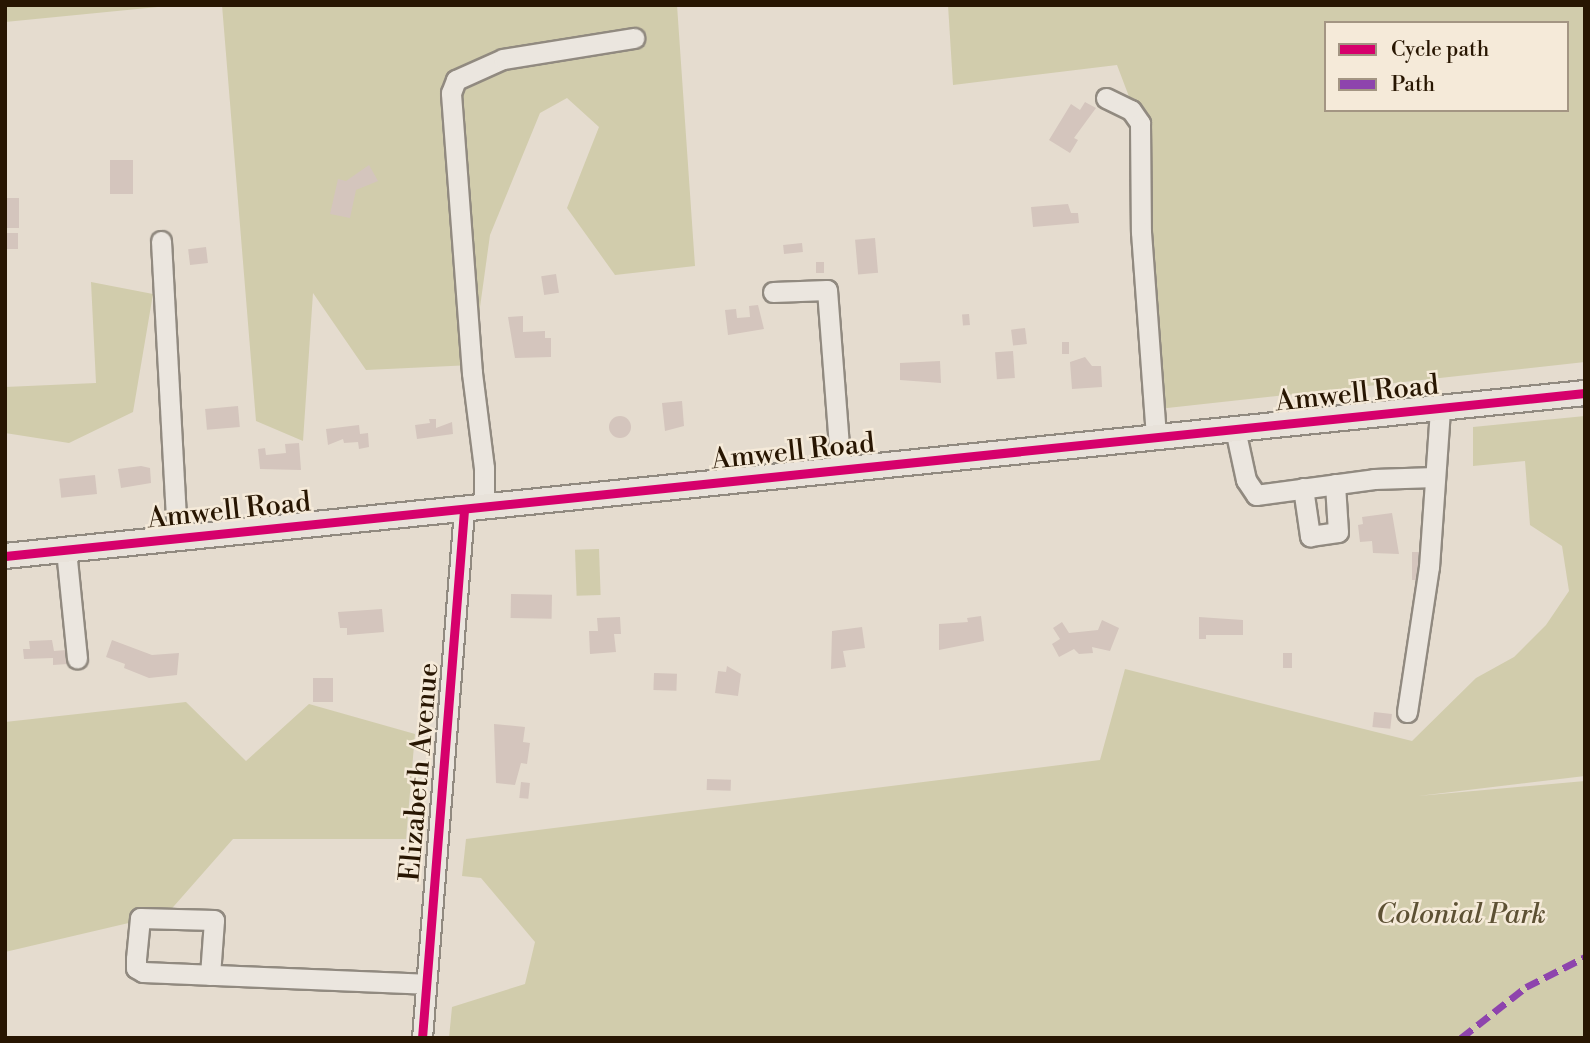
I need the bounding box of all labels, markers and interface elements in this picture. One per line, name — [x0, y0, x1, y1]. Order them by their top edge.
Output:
legend — [1324, 21, 1569, 112]
text: Cycle path — [1391, 37, 1489, 63]
text: Path — [1391, 72, 1435, 98]
street label: Amwell Road — [1274, 369, 1440, 419]
street label: Amwell Road — [710, 427, 876, 477]
street label: Amwell Road — [146, 486, 312, 536]
street label: Elizabeth Avenue — [394, 661, 446, 883]
park label: Colonial Park — [1376, 898, 1546, 932]

